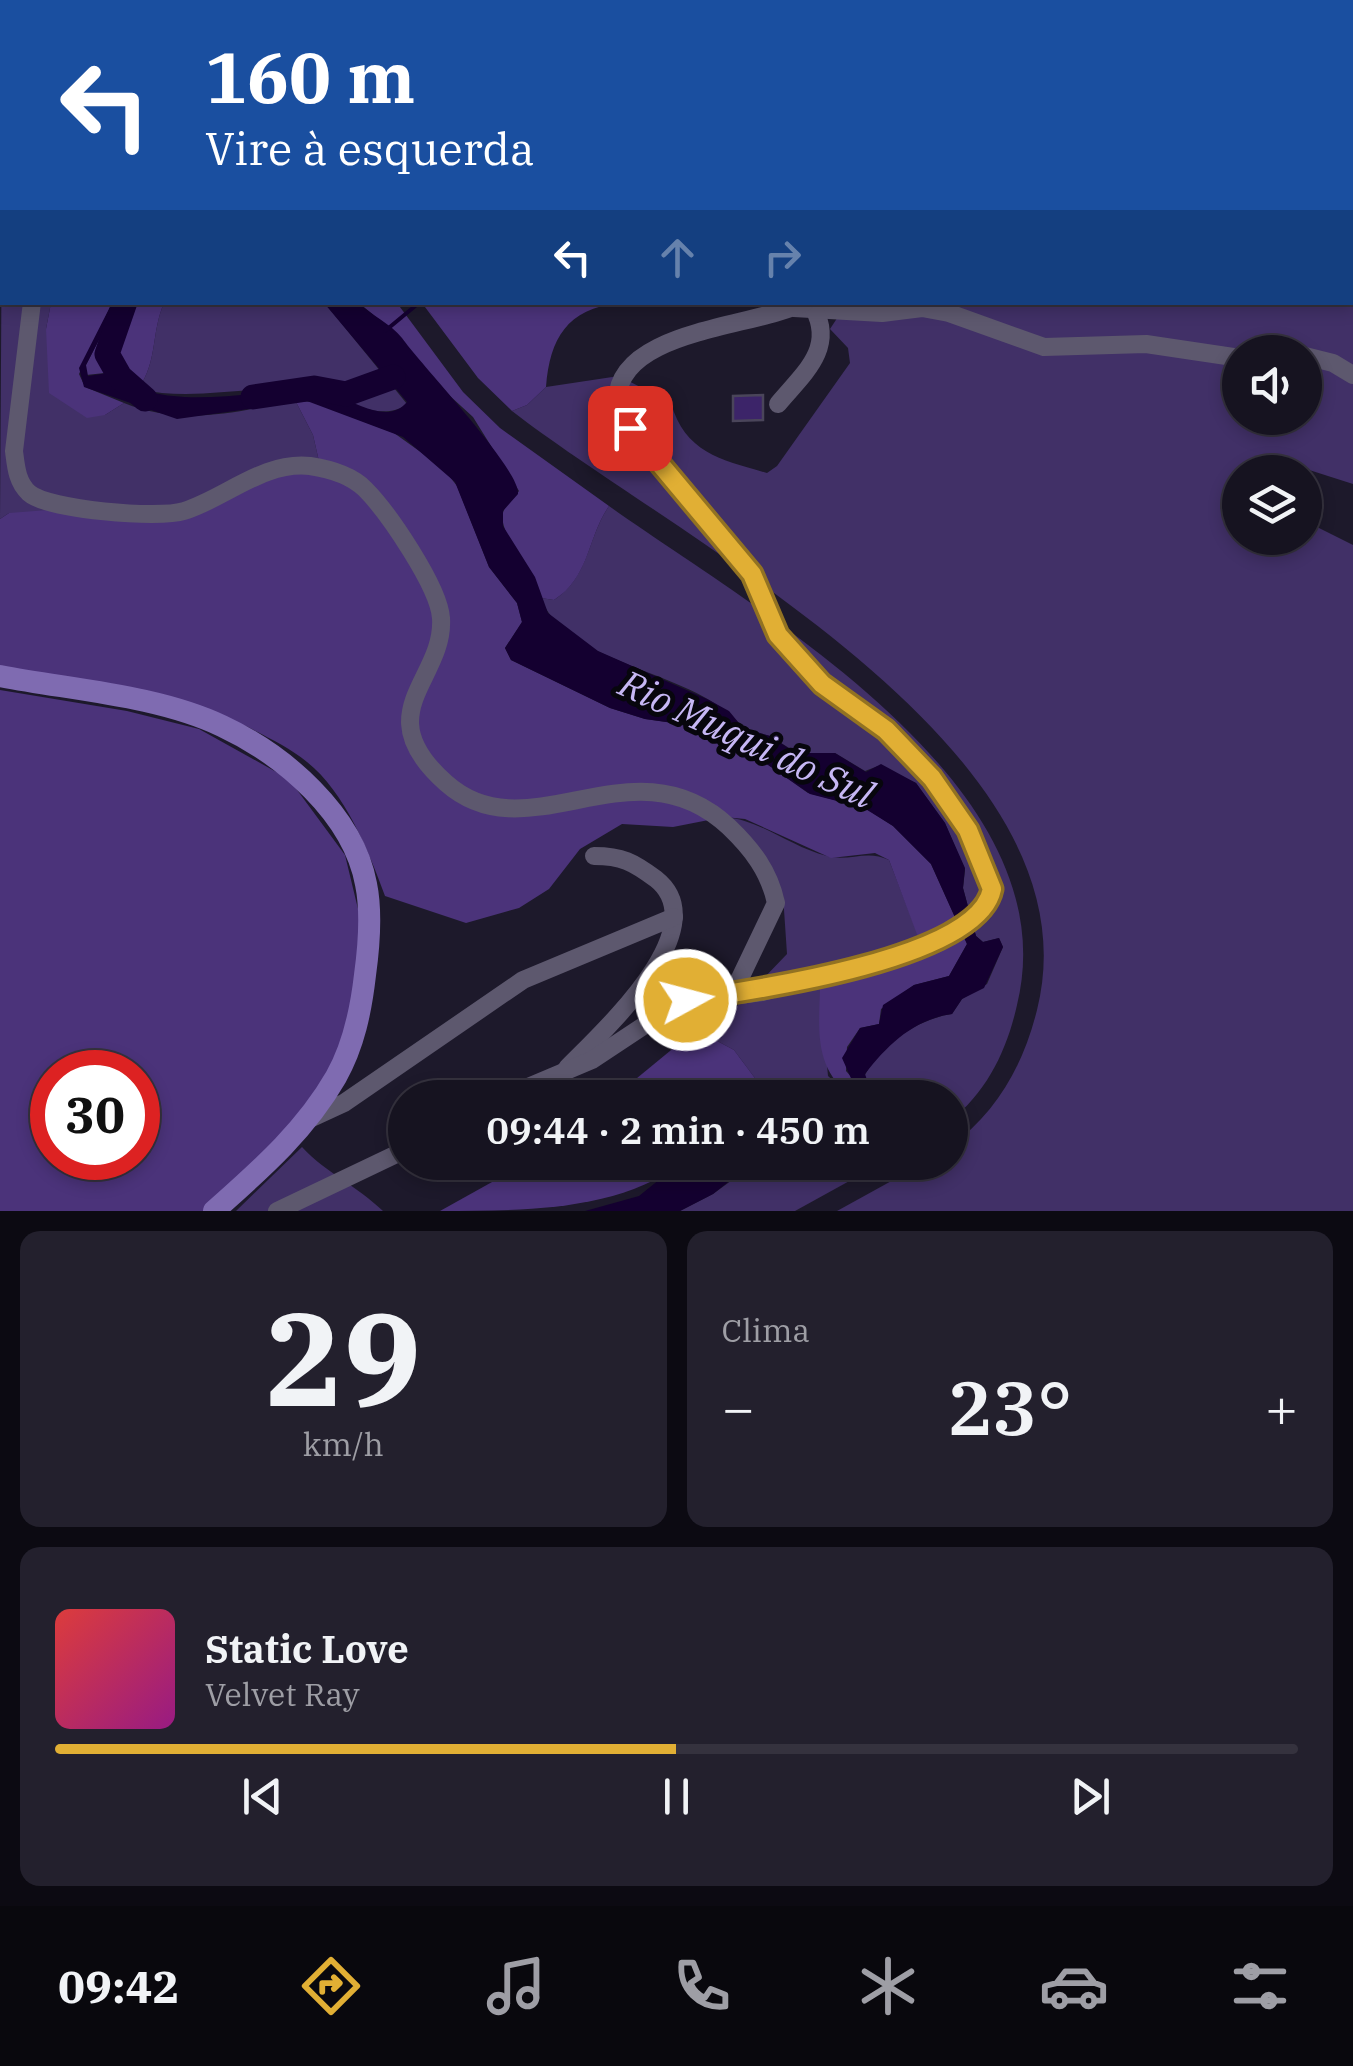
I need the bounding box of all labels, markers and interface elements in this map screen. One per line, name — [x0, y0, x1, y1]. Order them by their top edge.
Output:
text: 160 m — [205, 31, 415, 122]
icon: left — [40, 40, 170, 170]
text: Vire à esquerda — [205, 119, 535, 177]
icon: left — [545, 230, 600, 285]
icon: ahead — [650, 230, 705, 285]
icon: right — [755, 230, 810, 285]
map controls — [1222, 335, 1322, 555]
button: sound — [1222, 335, 1322, 435]
pin — [588, 386, 673, 471]
icon: arrive — [603, 401, 658, 456]
button: layers — [1222, 455, 1322, 555]
water label: Rio Muqui do Sul — [611, 657, 883, 819]
position arrow — [634, 948, 738, 1052]
speed limit sign: 30 — [30, 1050, 160, 1180]
text: 09:44 · 2 min · 450 m — [486, 1105, 870, 1154]
text: 29 — [265, 1273, 421, 1442]
text: Clima — [722, 1309, 810, 1351]
text: 23° — [947, 1358, 1072, 1456]
text: − — [722, 1372, 755, 1443]
text: + — [1265, 1372, 1298, 1443]
text: km/h — [303, 1423, 384, 1465]
text: Static Love — [205, 1624, 409, 1673]
text: Velvet Ray — [205, 1673, 360, 1715]
icon: previous — [235, 1769, 290, 1824]
icon: pause — [649, 1769, 704, 1824]
icon: next — [1063, 1769, 1118, 1824]
icon: directions — [296, 1951, 366, 2021]
icon: music — [481, 1951, 551, 2021]
icon: phone — [667, 1951, 737, 2021]
icon: climate — [853, 1951, 923, 2021]
icon: car — [1039, 1951, 1109, 2021]
icon: filters — [1225, 1951, 1295, 2021]
text: 09:42 — [58, 1957, 180, 2015]

